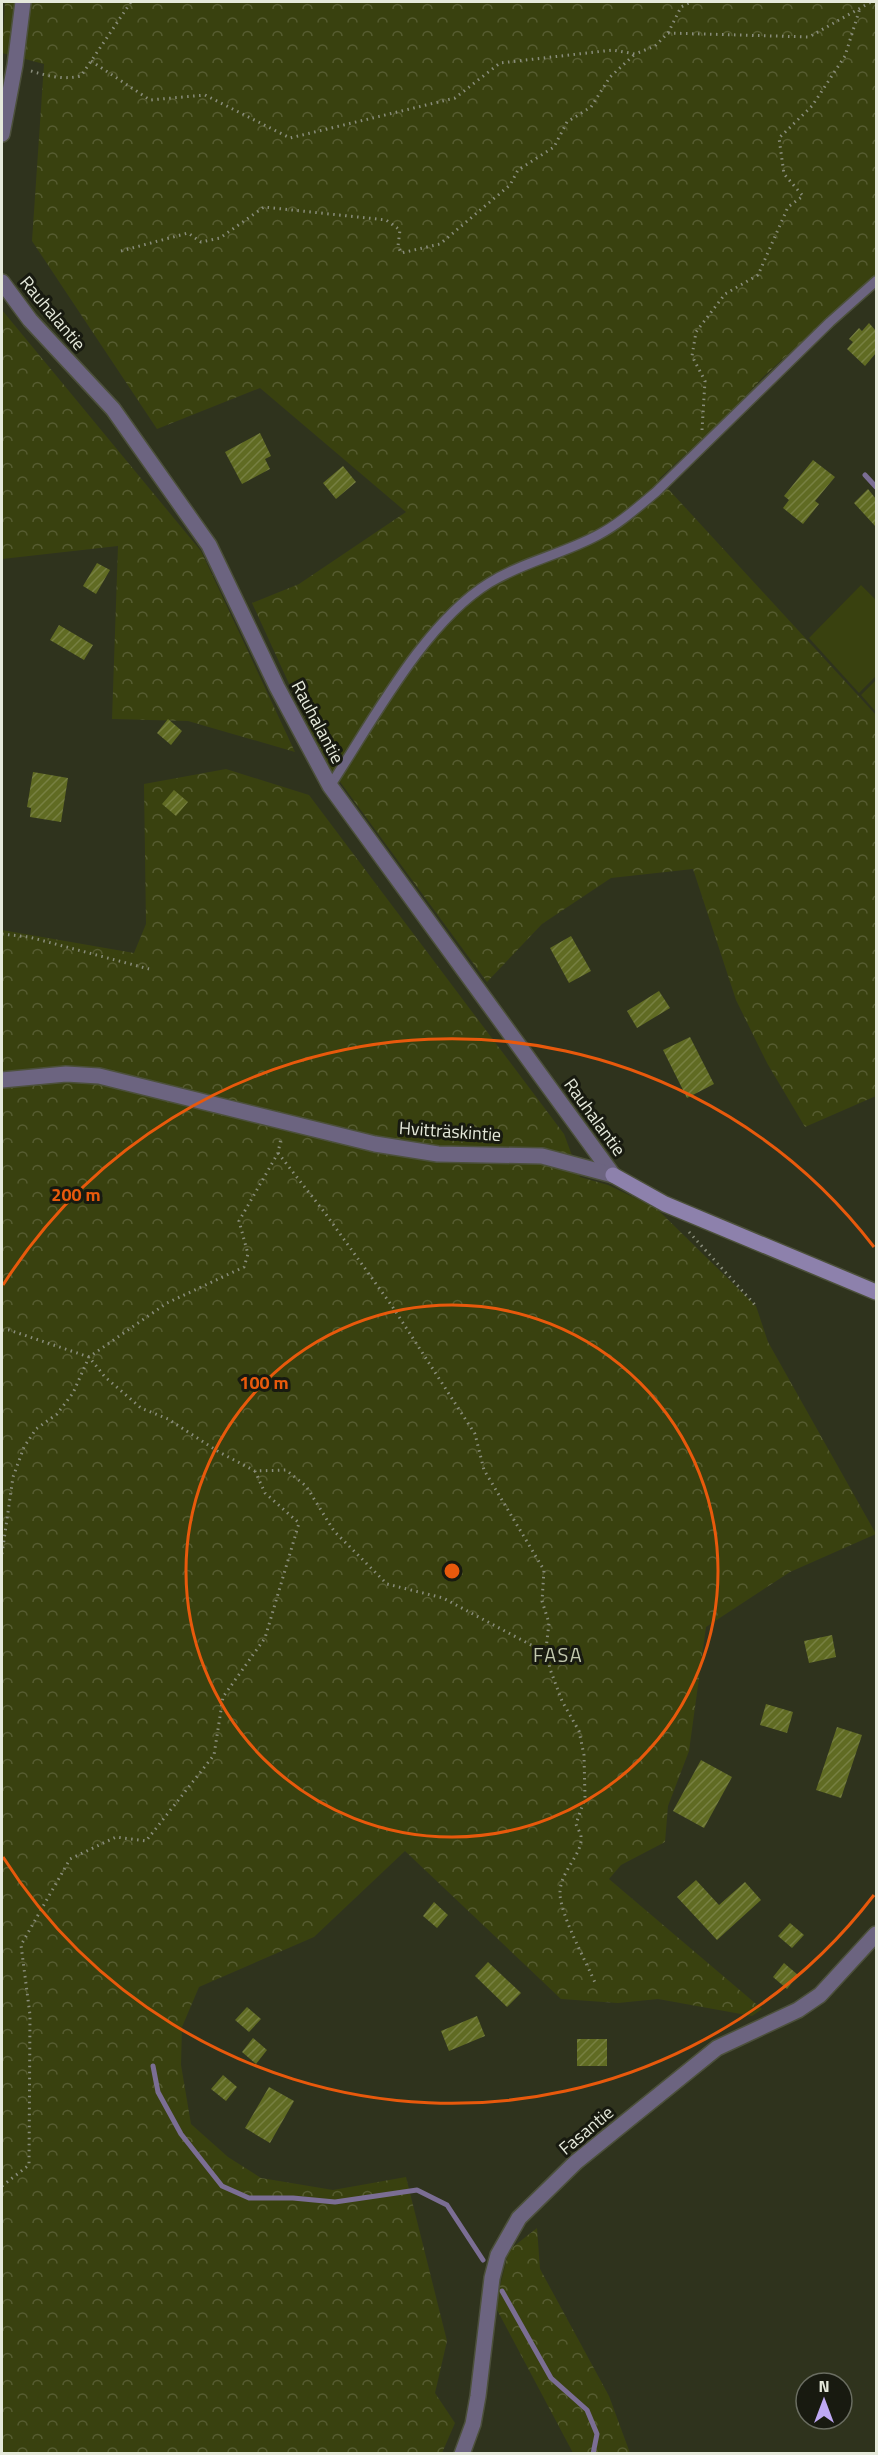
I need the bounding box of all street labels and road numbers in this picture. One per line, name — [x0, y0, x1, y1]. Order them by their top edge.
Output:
street label: Rauhalantie — [14, 270, 92, 356]
street label: Rauhalantie — [285, 676, 351, 768]
street label: Rauhalantie — [557, 1072, 633, 1162]
street label: Hvitträskintie — [398, 1114, 502, 1148]
street label: Fasantie — [553, 2099, 619, 2161]

